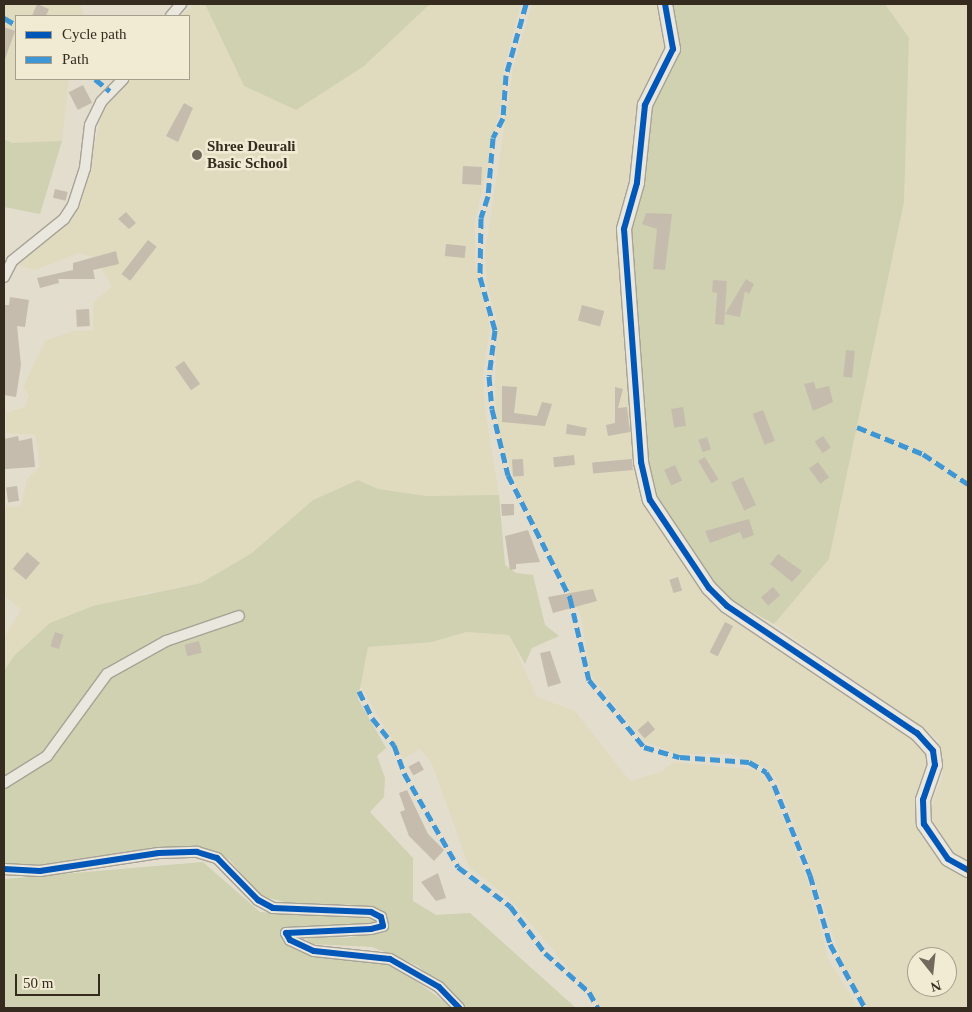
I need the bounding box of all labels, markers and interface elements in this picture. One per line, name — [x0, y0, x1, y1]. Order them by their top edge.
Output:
legend — [15, 15, 190, 80]
text: Cycle path — [62, 26, 127, 42]
text: Path — [62, 51, 89, 67]
place label: Shree Deurali Basic School — [207, 137, 307, 172]
marker: Shree Deurali Basic School — [191, 149, 203, 161]
north arrow — [907, 947, 957, 997]
scale bar — [18, 964, 102, 996]
text: 50 m — [23, 975, 53, 991]
text: N — [929, 977, 943, 995]

